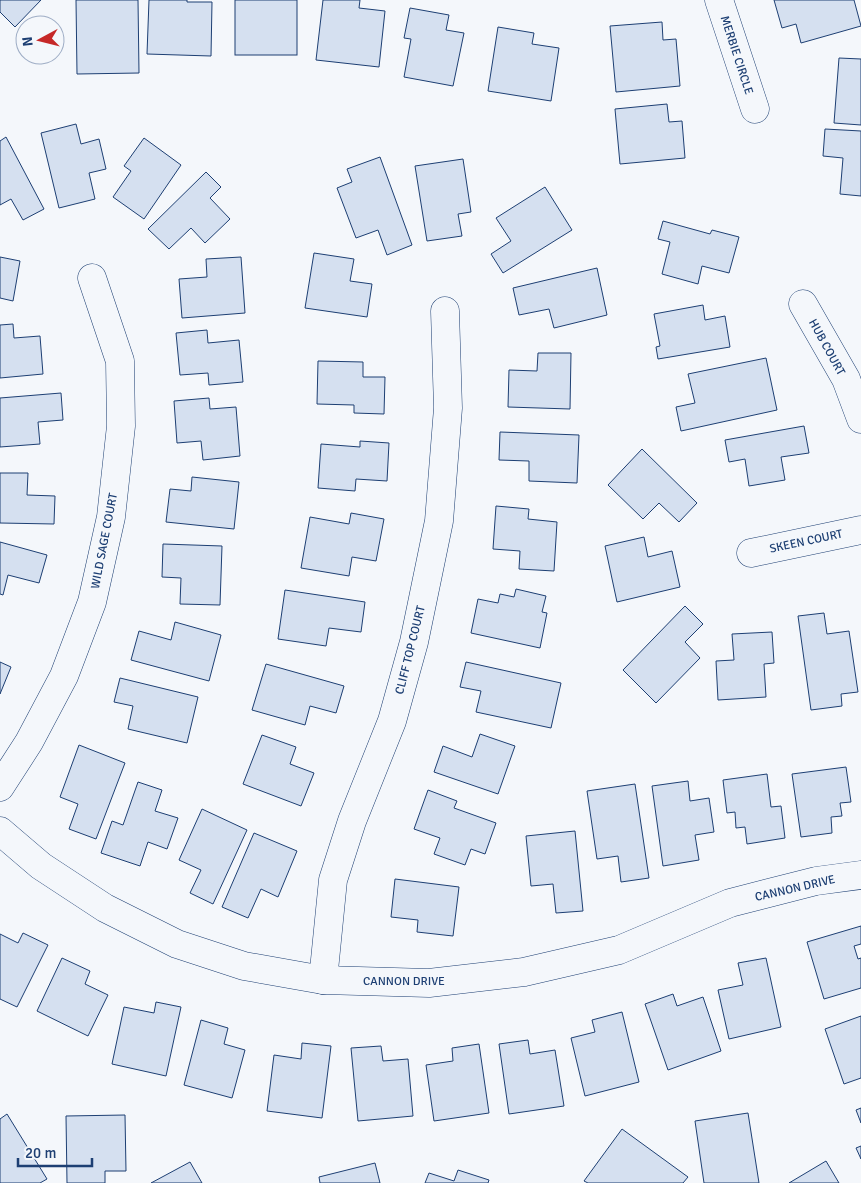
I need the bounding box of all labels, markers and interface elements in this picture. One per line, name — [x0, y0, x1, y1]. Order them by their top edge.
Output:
street label: MERBIE CIRCLE — [717, 14, 756, 97]
north arrow — [15, 15, 65, 65]
text: N — [19, 36, 37, 47]
street label: HUB COURT — [805, 316, 848, 378]
street label: WILD SAGE COURT — [88, 492, 121, 590]
street label: SKEEN COURT — [768, 526, 844, 557]
street label: CLIFF TOP COURT — [392, 604, 429, 696]
street label: CANNON DRIVE — [754, 872, 837, 905]
street label: CANNON DRIVE — [363, 974, 445, 989]
scale bar — [18, 1136, 91, 1168]
text: 20 m — [25, 1144, 56, 1162]

